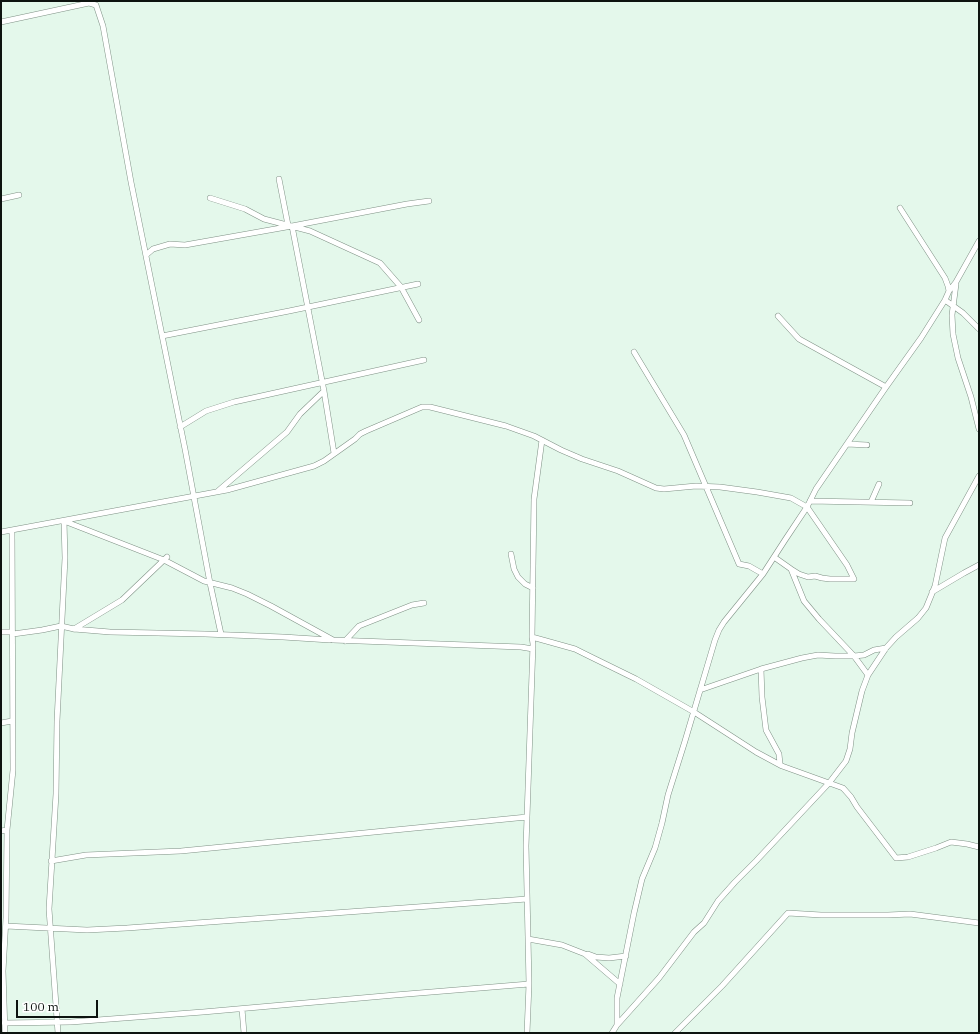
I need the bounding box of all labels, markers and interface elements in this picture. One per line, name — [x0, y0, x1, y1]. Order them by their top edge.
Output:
scale bar — [18, 992, 100, 1018]
text: 100 m — [23, 999, 59, 1014]

